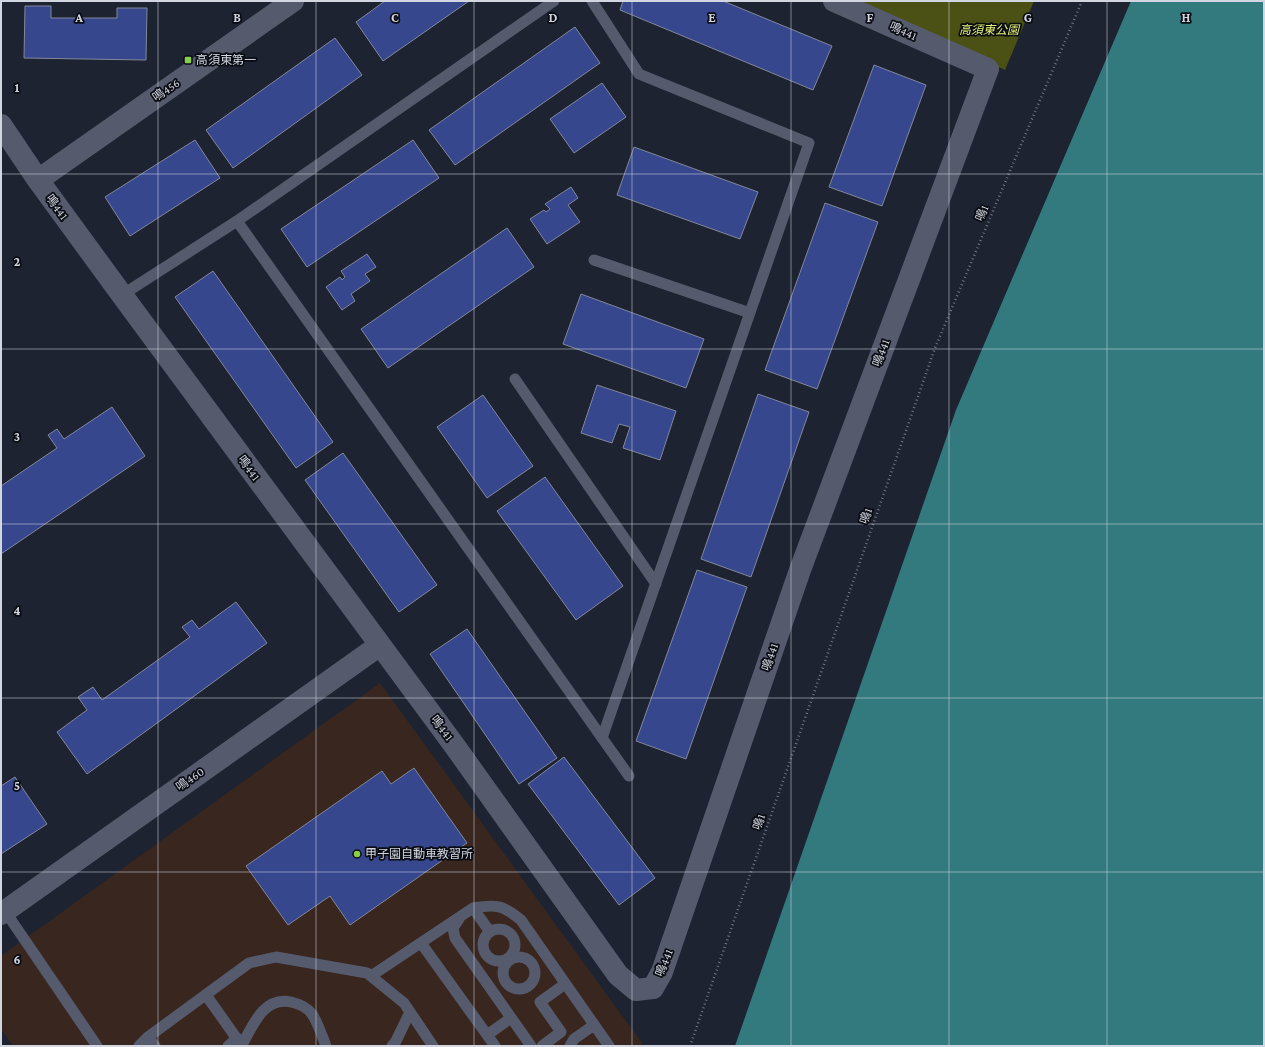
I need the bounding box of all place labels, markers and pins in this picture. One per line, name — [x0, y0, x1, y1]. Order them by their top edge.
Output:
place label: 高須東第一 — [196, 53, 256, 67]
marker: 高須東第一 — [183, 55, 193, 65]
place label: 甲子園自動車教習所 — [365, 847, 473, 861]
marker: 甲子園自動車教習所 — [352, 849, 362, 859]

